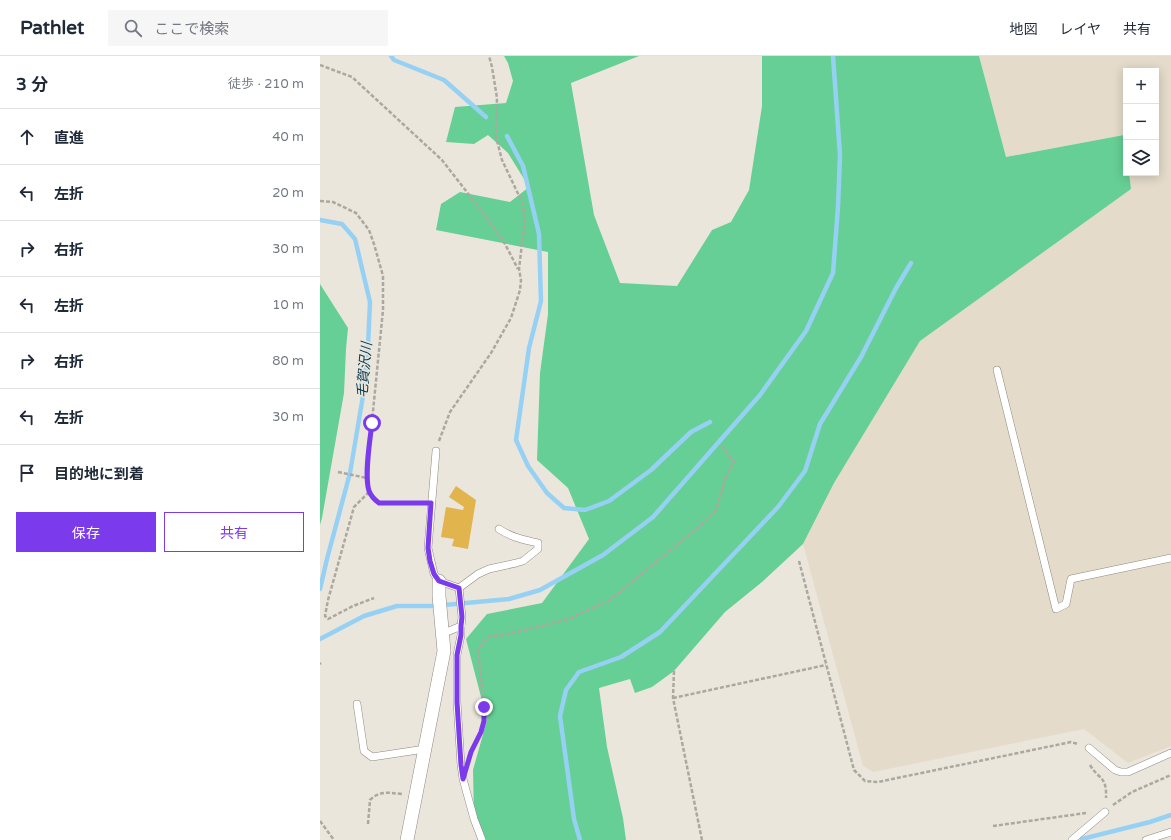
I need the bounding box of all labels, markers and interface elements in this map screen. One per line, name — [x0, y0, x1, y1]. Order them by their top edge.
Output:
search box — [108, 10, 388, 46]
text: Pathlet — [20, 17, 84, 39]
icon: search — [122, 17, 144, 39]
text: ここで検索 — [154, 20, 229, 38]
text: 地図 — [1009, 21, 1037, 38]
text: レイヤ — [1059, 21, 1101, 38]
text: 共有 — [1123, 21, 1151, 38]
map controls — [1123, 68, 1159, 176]
button: + — [1123, 68, 1159, 104]
text: 3 分 — [16, 74, 48, 95]
text: 徒歩 · 210 m — [228, 76, 304, 92]
button: − — [1123, 104, 1159, 140]
icon: ahead — [16, 126, 38, 148]
text: 直進 — [54, 129, 84, 147]
text: 40 m — [272, 129, 304, 145]
button: layers — [1123, 140, 1159, 176]
icon: left — [16, 182, 38, 204]
text: 左折 — [54, 185, 84, 203]
text: 20 m — [272, 185, 304, 201]
icon: right — [16, 238, 38, 260]
text: 右折 — [54, 241, 84, 259]
text: 30 m — [272, 241, 304, 257]
icon: left — [16, 294, 38, 316]
text: 左折 — [54, 297, 84, 315]
text: 10 m — [272, 297, 304, 313]
water label: 毛賀沢川 — [354, 339, 376, 399]
icon: right — [16, 350, 38, 372]
text: 右折 — [54, 353, 84, 371]
text: 80 m — [272, 353, 304, 369]
icon: left — [16, 406, 38, 428]
text: 左折 — [54, 409, 84, 427]
text: 30 m — [272, 409, 304, 425]
route start — [363, 414, 381, 432]
icon: arrive — [16, 462, 38, 484]
text: 目的地に到着 — [54, 465, 144, 483]
button: 保存 — [16, 512, 156, 552]
button: 共有 — [164, 512, 304, 552]
route end — [475, 698, 493, 716]

